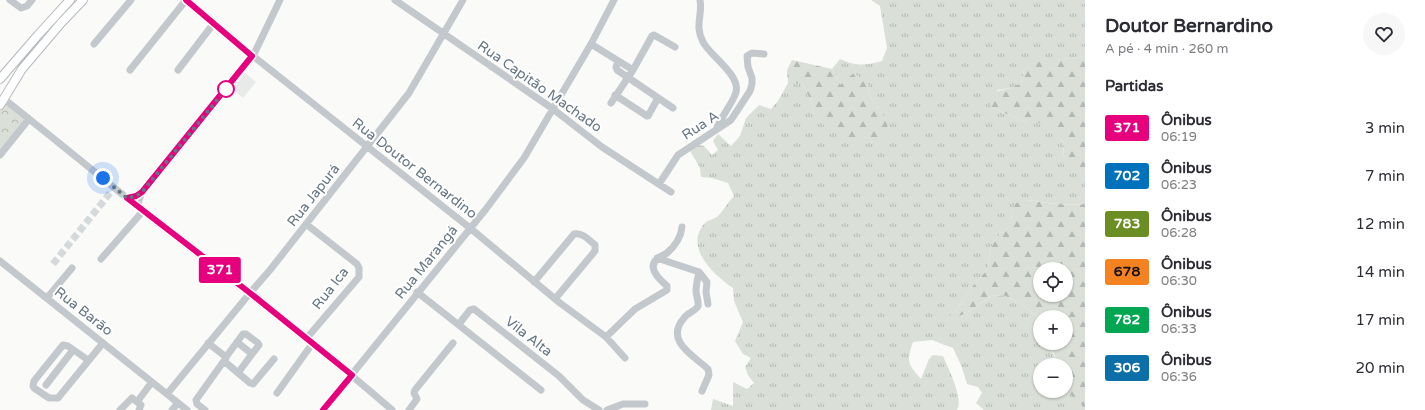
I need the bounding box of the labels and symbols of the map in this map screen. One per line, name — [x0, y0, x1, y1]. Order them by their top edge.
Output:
street label: Rua Capitão Machado — [474, 37, 605, 136]
unlabelled marker — [217, 80, 235, 98]
street label: Rua A — [679, 107, 722, 144]
street label: Rua Doutor Bernardino — [349, 114, 481, 222]
street label: Rua Japurá — [284, 161, 343, 230]
your location — [93, 168, 113, 188]
street label: Rua Marangá — [392, 222, 461, 303]
line badge: 371 — [197, 257, 243, 283]
street label: Rua Ica — [309, 264, 352, 313]
street label: Rua Barão — [51, 283, 116, 339]
street label: Vila Alta — [502, 313, 556, 360]

